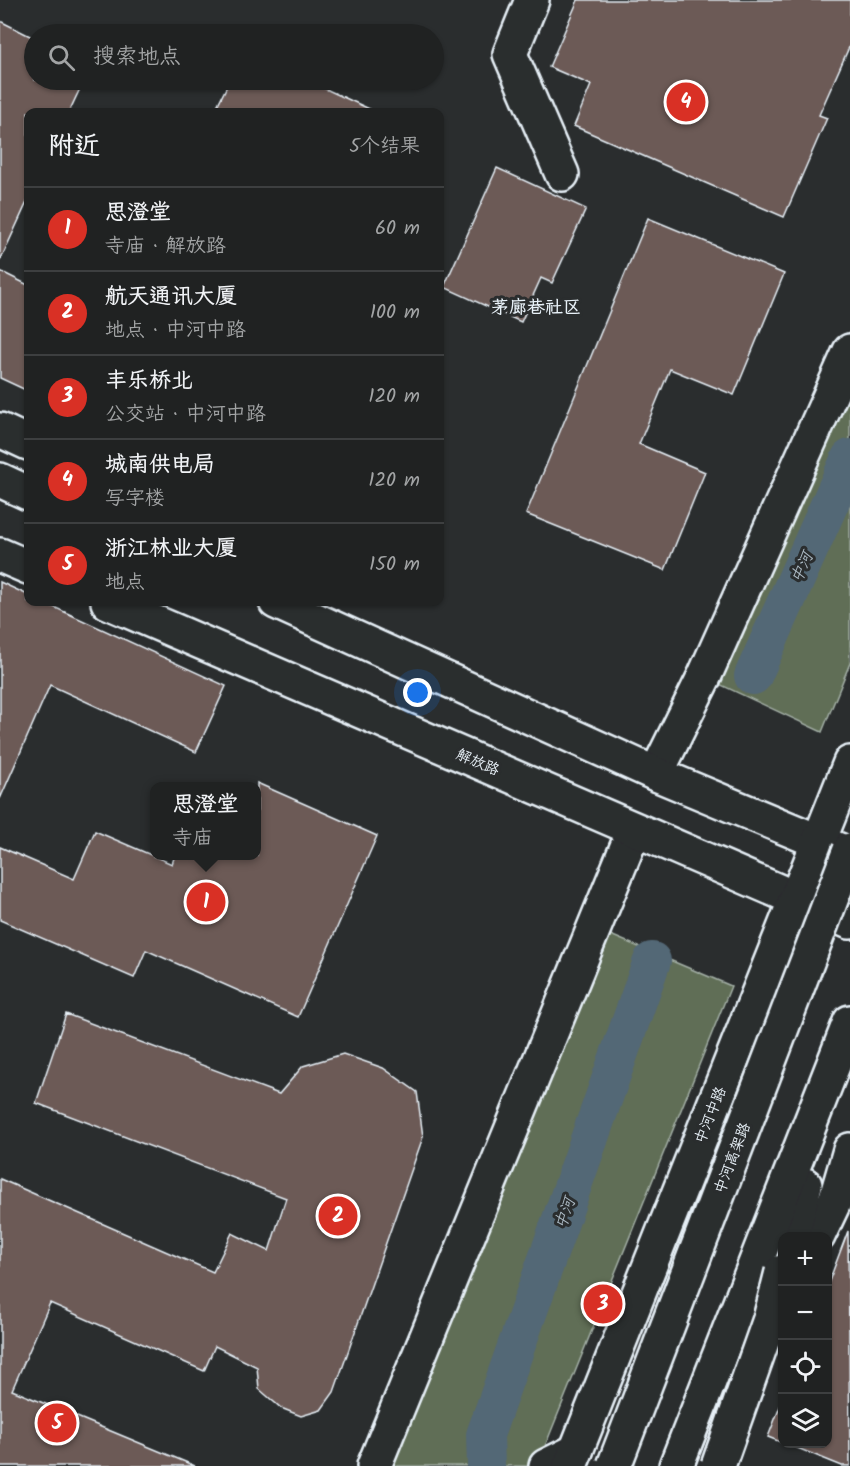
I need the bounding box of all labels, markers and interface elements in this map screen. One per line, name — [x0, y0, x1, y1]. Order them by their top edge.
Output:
search box — [24, 24, 444, 90]
text: 搜索地点 — [93, 40, 181, 75]
icon: search — [45, 41, 78, 74]
pin: 4 — [666, 80, 706, 124]
text: 附近 — [48, 126, 100, 168]
text: 5个结果 — [349, 131, 420, 163]
text: 思澄堂 — [105, 196, 171, 231]
text: 1 — [64, 213, 71, 245]
text: 60 m — [375, 213, 420, 245]
text: 寺庙 · 解放路 — [105, 231, 226, 263]
text: 航天通讯大厦 — [105, 280, 237, 315]
district label: 茅廊巷社区 — [491, 294, 581, 323]
text: 2 — [62, 297, 73, 329]
text: 100 m — [370, 297, 420, 329]
text: 地点 · 中河中路 — [105, 315, 246, 347]
text: 丰乐桥北 — [105, 364, 193, 399]
text: 3 — [62, 381, 73, 413]
text: 120 m — [368, 381, 420, 413]
text: 公交站 · 中河中路 — [105, 399, 266, 431]
text: 城南供电局 — [105, 448, 215, 483]
text: 4 — [62, 465, 73, 497]
text: 120 m — [368, 465, 420, 497]
text: 写字楼 — [105, 483, 165, 515]
text: 浙江林业大厦 — [105, 532, 237, 567]
water label: 中河 — [784, 545, 822, 587]
text: 5 — [62, 549, 73, 581]
text: 150 m — [369, 549, 420, 581]
text: 地点 — [105, 567, 145, 599]
your location — [403, 678, 432, 707]
street label: 解放路 — [452, 743, 503, 783]
popup — [150, 782, 261, 860]
text: 思澄堂 — [172, 788, 239, 823]
text: 寺庙 — [172, 823, 212, 855]
pin: 1 — [186, 880, 226, 924]
street label: 中河中路 — [689, 1083, 733, 1148]
street label: 中河高架路 — [708, 1119, 758, 1198]
water label: 中河 — [548, 1191, 583, 1233]
pin: 2 — [318, 1194, 358, 1238]
map controls — [778, 1232, 832, 1448]
button: + — [778, 1232, 832, 1286]
pin: 3 — [584, 1282, 622, 1326]
button: − — [778, 1286, 832, 1340]
button: locate — [778, 1340, 832, 1394]
button: layers — [778, 1394, 832, 1448]
pin: 5 — [38, 1400, 76, 1446]

